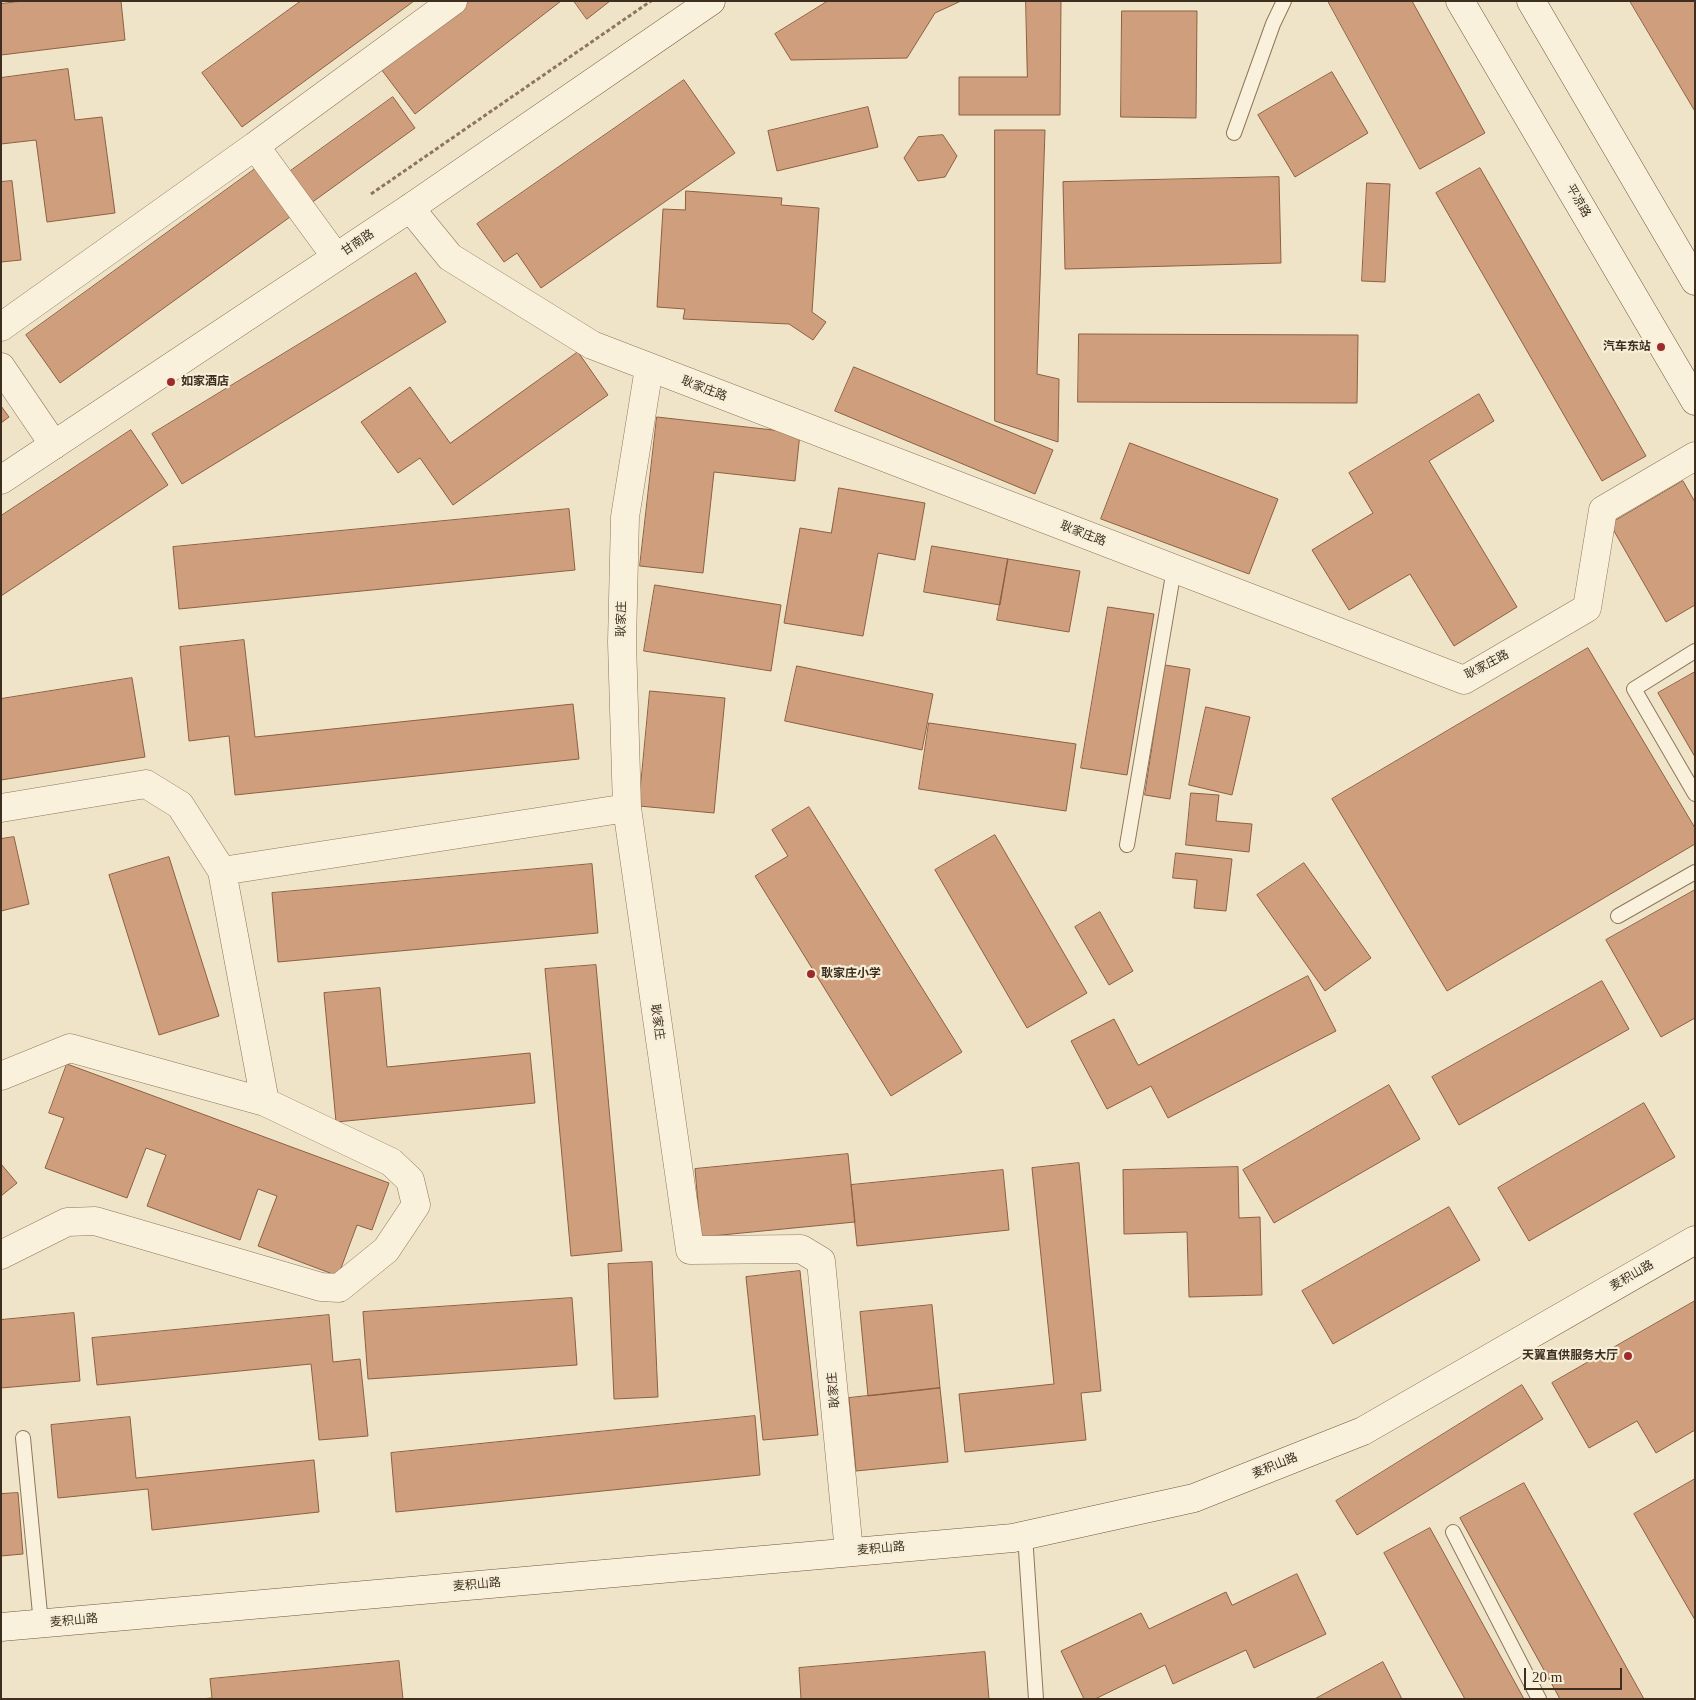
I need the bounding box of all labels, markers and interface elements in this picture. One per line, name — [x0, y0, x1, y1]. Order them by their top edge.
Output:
street label: 平凉路 — [1563, 182, 1593, 220]
street label: 甘南路 — [339, 227, 377, 259]
place label: 汽车东站 — [1603, 340, 1651, 354]
marker: 汽车东站 — [1655, 341, 1667, 353]
street label: 耿家庄路 — [679, 374, 729, 404]
place label: 如家酒店 — [181, 375, 229, 389]
marker: 如家酒店 — [165, 376, 177, 388]
street label: 耿家庄路 — [1058, 519, 1108, 549]
street label: 耿家庄 — [614, 601, 630, 637]
street label: 耿家庄路 — [1462, 647, 1512, 683]
place label: 耿家庄小学 — [821, 967, 881, 981]
marker: 耿家庄小学 — [805, 968, 817, 980]
street label: 耿家庄 — [647, 1003, 667, 1041]
street label: 麦积山路 — [1608, 1258, 1656, 1294]
place label: 天翼直供服务大厅 — [1522, 1349, 1618, 1363]
marker: 天翼直供服务大厅 — [1622, 1350, 1634, 1362]
street label: 耿家庄 — [825, 1371, 843, 1409]
street label: 麦积山路 — [1250, 1450, 1300, 1482]
street label: 麦积山路 — [856, 1540, 906, 1558]
street label: 麦积山路 — [452, 1576, 502, 1594]
street label: 麦积山路 — [49, 1612, 99, 1630]
scale bar — [1526, 1658, 1624, 1690]
text: 20 m — [1532, 1669, 1562, 1685]

